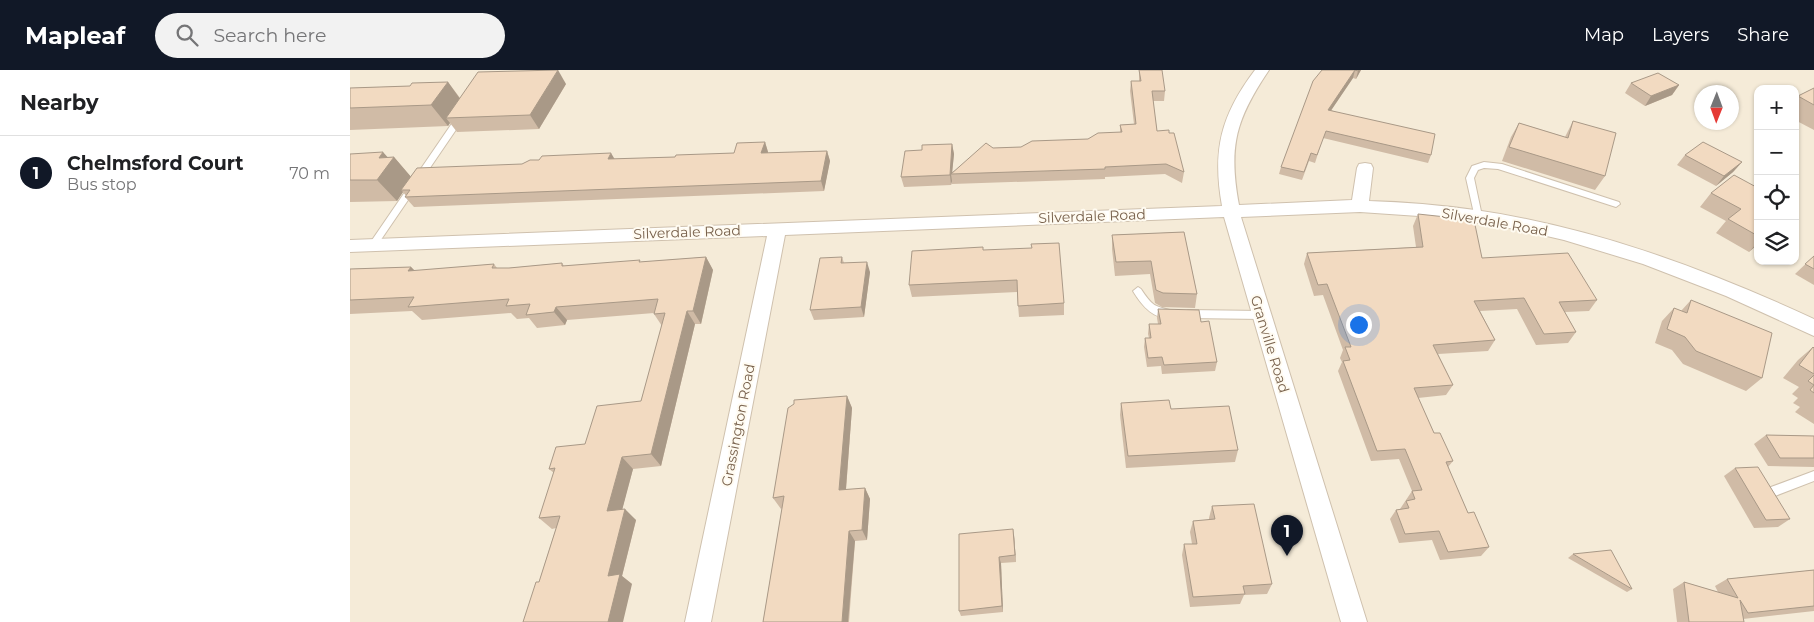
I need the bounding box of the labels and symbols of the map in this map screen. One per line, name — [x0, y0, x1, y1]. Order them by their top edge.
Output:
north arrow — [1694, 85, 1739, 130]
street label: Silverdale Road — [1440, 204, 1550, 240]
street label: Silverdale Road — [1038, 205, 1146, 227]
street label: Silverdale Road — [633, 221, 741, 243]
street label: Granville Road — [1247, 293, 1293, 395]
your location — [1346, 312, 1372, 338]
street label: Grassington Road — [717, 362, 759, 488]
pin: 1 — [1271, 515, 1303, 556]

